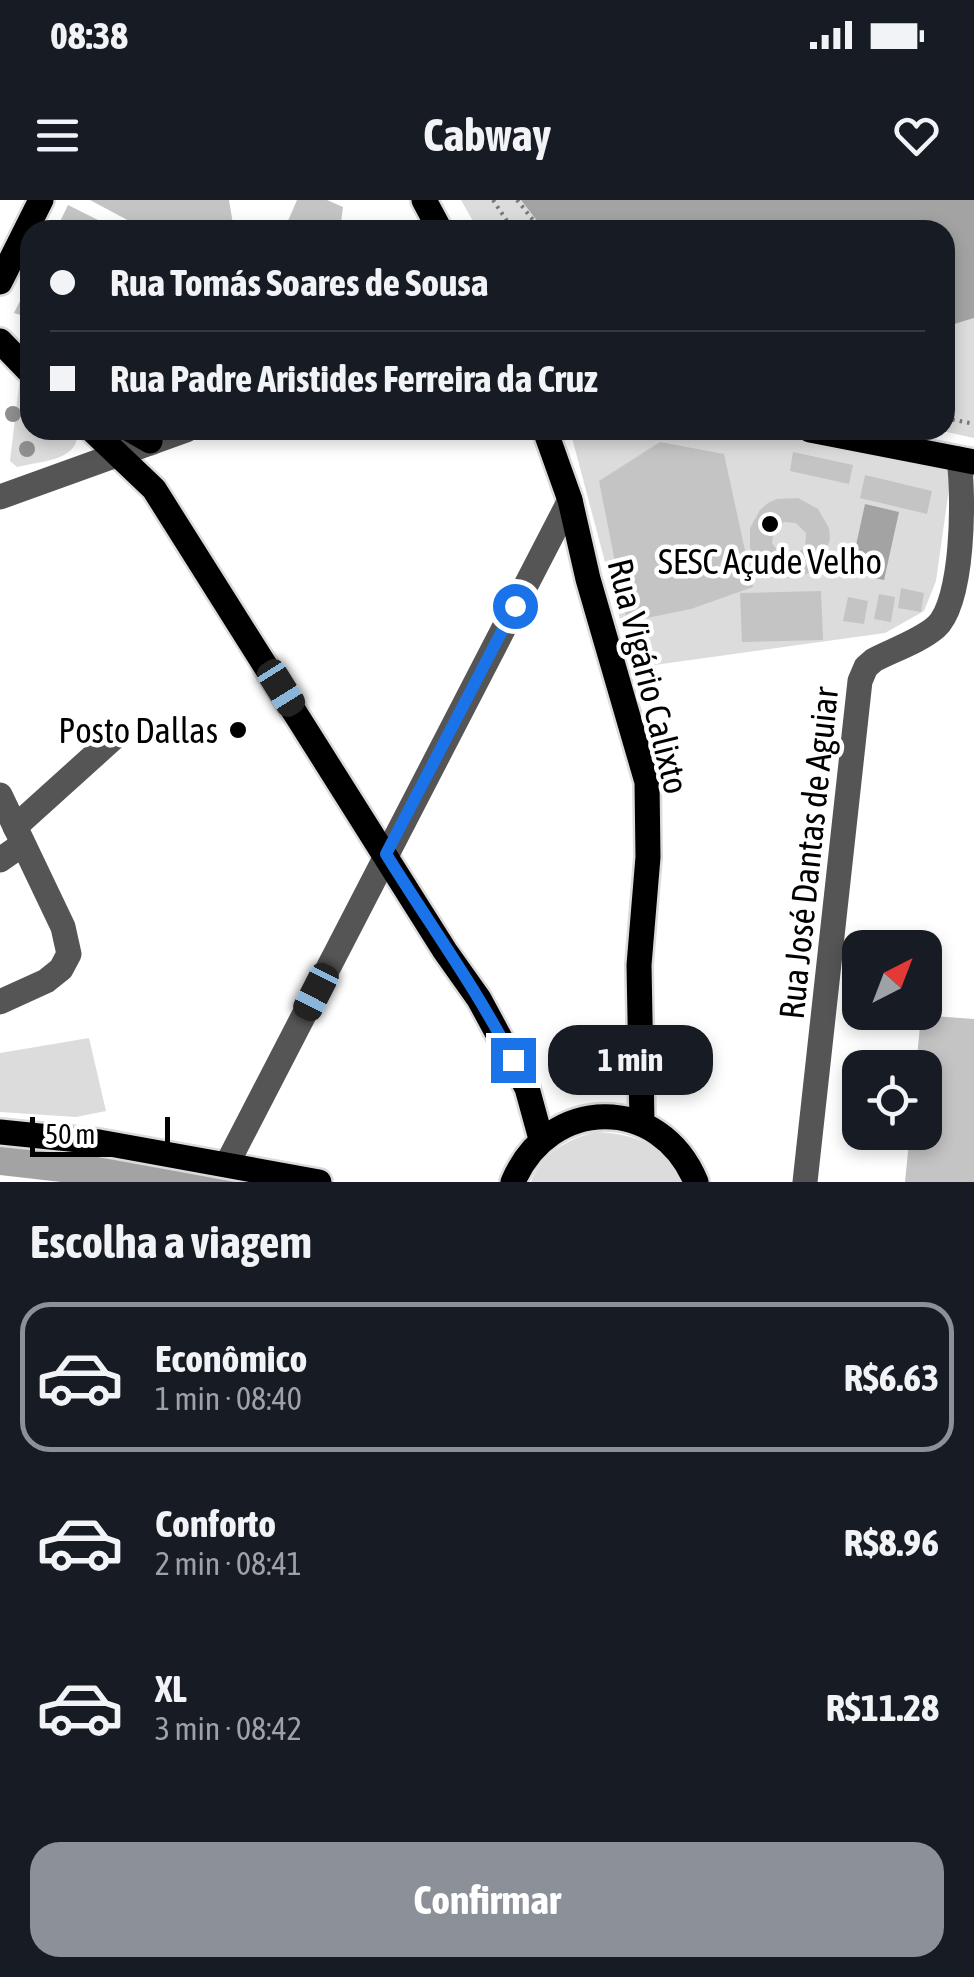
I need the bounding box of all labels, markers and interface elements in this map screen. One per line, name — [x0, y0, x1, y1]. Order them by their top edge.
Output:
text: 08:38 — [50, 14, 128, 57]
icon: menu — [30, 108, 85, 163]
icon: heart — [889, 108, 944, 163]
text: Cabway — [423, 109, 551, 161]
text: Rua Tomás Soares de Sousa — [110, 261, 488, 304]
text: Rua Padre Aristides Ferreira da Cruz — [110, 357, 598, 400]
marker: SESC Açude Velho — [759, 513, 781, 535]
place label: SESC Açude Velho — [658, 541, 882, 581]
street label: Rua Vigário Calixto — [600, 554, 698, 798]
route start — [493, 584, 538, 629]
car — [252, 655, 310, 721]
street label: Rua José Dantas de Aguiar — [771, 684, 845, 1021]
place label: Posto Dallas — [58, 710, 218, 750]
marker: Posto Dallas — [227, 719, 249, 741]
north arrow — [842, 930, 942, 1030]
map controls — [842, 930, 942, 1150]
car — [289, 958, 343, 1026]
callout: 1 min — [548, 1025, 713, 1095]
route end — [491, 1038, 536, 1083]
text: 1 min — [598, 1041, 663, 1078]
button: locate — [842, 1050, 942, 1150]
scale bar — [30, 1112, 170, 1156]
text: 50 m — [45, 1118, 95, 1150]
text: Escolha a viagem — [30, 1216, 312, 1268]
icon: car — [35, 1332, 125, 1422]
text: Econômico — [155, 1337, 307, 1380]
text: R$6.63 — [844, 1356, 939, 1399]
text: 1 min · 08:40 — [155, 1380, 302, 1417]
icon: car — [35, 1497, 125, 1587]
text: Conforto — [155, 1502, 276, 1545]
text: R$8.96 — [844, 1521, 939, 1564]
text: 2 min · 08:41 — [155, 1545, 302, 1582]
icon: car — [35, 1662, 125, 1752]
text: XL — [155, 1667, 187, 1710]
text: R$11.28 — [826, 1686, 939, 1729]
text: 3 min · 08:42 — [155, 1710, 302, 1747]
button: Confirmar — [30, 1842, 944, 1957]

